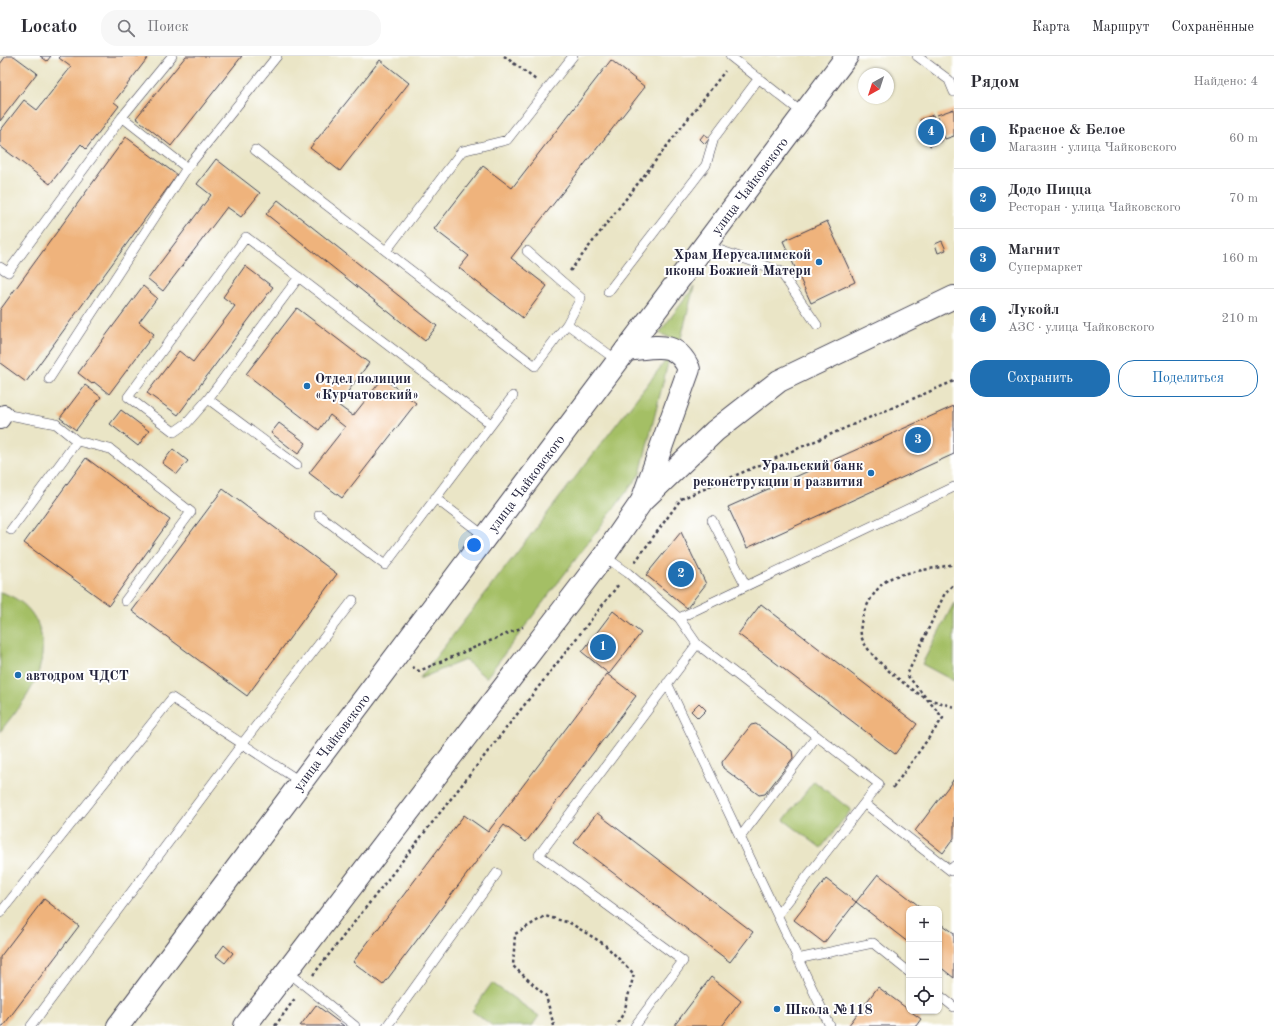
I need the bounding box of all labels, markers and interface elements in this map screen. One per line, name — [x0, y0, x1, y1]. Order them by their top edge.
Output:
search box — [101, 10, 381, 46]
icon: search — [115, 17, 137, 39]
text: Locato — [20, 18, 77, 37]
text: Поиск — [147, 20, 189, 35]
text: Карта — [1032, 20, 1070, 34]
text: Маршрут — [1092, 20, 1149, 34]
text: Сохранённые — [1171, 20, 1254, 34]
north arrow — [858, 68, 894, 104]
text: Рядом — [970, 74, 1019, 91]
text: Найдено: 4 — [1194, 75, 1258, 88]
pin: 4 — [918, 117, 944, 147]
text: Красное & Белое — [1008, 123, 1125, 138]
text: 1 — [979, 132, 987, 145]
text: 60 m — [1229, 132, 1258, 145]
street label: улица Чайковского — [709, 135, 791, 238]
text: Магазин · улица Чайковского — [1008, 141, 1177, 154]
text: Додо Пицца — [1008, 183, 1092, 198]
text: 2 — [979, 192, 987, 205]
text: 70 m — [1229, 192, 1258, 205]
text: Ресторан · улица Чайковского — [1008, 201, 1181, 214]
text: Магнит — [1008, 243, 1060, 258]
place label: Храм Иерусалимской иконы Божией Матери — [665, 248, 811, 278]
text: 3 — [979, 252, 987, 265]
text: 160 m — [1221, 252, 1258, 265]
marker: Храм Иерусалимской иконы Божией Матери — [814, 257, 824, 267]
text: Супермаркет — [1008, 261, 1083, 274]
text: Лукойл — [1008, 303, 1059, 318]
text: 4 — [979, 312, 987, 325]
text: 210 m — [1221, 312, 1258, 325]
text: АЗС · улица Чайковского — [1008, 321, 1154, 334]
button: Сохранить — [970, 360, 1110, 397]
button: Поделиться — [1118, 360, 1258, 397]
place label: Отдел полиции «Курчатовский» — [315, 372, 419, 402]
marker: Отдел полиции «Курчатовский» — [302, 381, 312, 391]
pin: 3 — [905, 425, 931, 455]
street label: улица Чайковского — [486, 433, 568, 535]
place label: Уральский банк реконструкции и развития — [693, 459, 864, 489]
marker: Уральский банк реконструкции и развития — [866, 468, 876, 478]
your location — [464, 535, 484, 555]
pin: 2 — [668, 559, 694, 589]
pin: 1 — [590, 632, 616, 662]
place label: автодром ЧДСТ — [26, 669, 129, 683]
marker: автодром ЧДСТ — [13, 670, 23, 680]
street label: улица Чайковского — [291, 692, 373, 794]
map controls — [906, 906, 942, 1014]
button: + — [906, 906, 942, 942]
button: − — [906, 942, 942, 978]
button: locate — [906, 978, 942, 1014]
place label: Школа №118 — [785, 1003, 873, 1017]
marker: Школа №118 — [772, 1004, 782, 1014]

